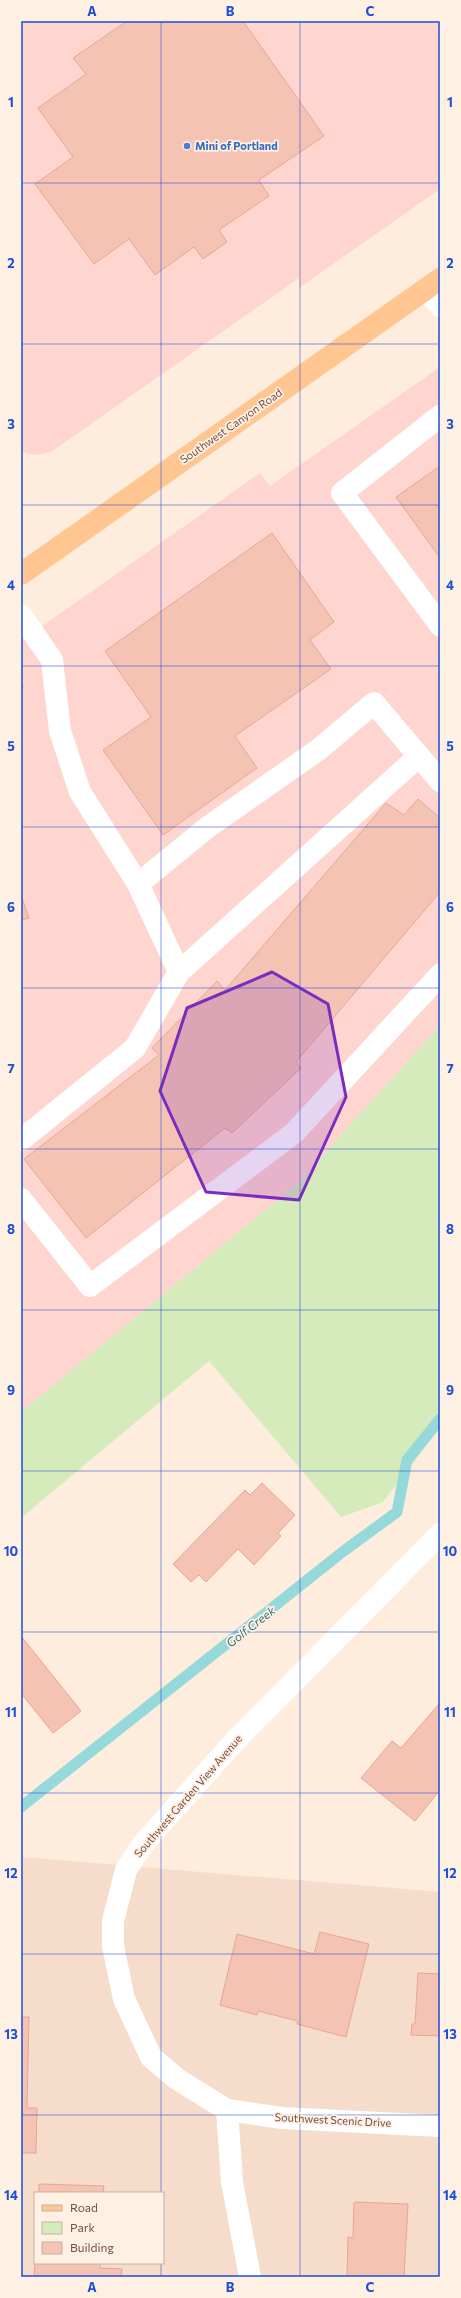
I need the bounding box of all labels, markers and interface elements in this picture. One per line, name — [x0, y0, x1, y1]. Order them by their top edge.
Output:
text: A — [87, 3, 97, 19]
text: B — [226, 3, 235, 19]
text: C — [366, 3, 375, 19]
text: 1 — [8, 94, 14, 110]
text: 1 — [447, 94, 453, 110]
place label: Mini of Portland — [195, 139, 278, 152]
marker: Mini of Portland — [182, 141, 192, 151]
text: 2 — [7, 255, 15, 271]
text: 2 — [446, 255, 454, 271]
street label: Southwest Canyon Road — [177, 385, 284, 466]
text: 3 — [7, 416, 15, 432]
text: 3 — [446, 416, 454, 432]
text: 4 — [7, 577, 15, 593]
text: 4 — [446, 577, 454, 593]
text: 5 — [7, 738, 15, 754]
text: 5 — [446, 738, 454, 754]
text: 6 — [7, 899, 15, 915]
text: 6 — [446, 899, 454, 915]
text: 7 — [7, 1060, 15, 1076]
text: 7 — [446, 1060, 454, 1076]
text: 8 — [7, 1221, 15, 1237]
text: 8 — [446, 1221, 454, 1237]
text: 9 — [7, 1382, 15, 1398]
text: 9 — [446, 1382, 454, 1398]
text: 10 — [4, 1543, 19, 1559]
text: 10 — [443, 1543, 458, 1559]
water label: Golf Creek — [223, 1603, 278, 1650]
text: 11 — [5, 1704, 17, 1720]
text: 11 — [444, 1704, 456, 1720]
street label: Southwest Garden View Avenue — [131, 1732, 245, 1860]
text: 12 — [4, 1865, 18, 1881]
text: 12 — [443, 1865, 457, 1881]
text: 13 — [4, 2026, 18, 2042]
text: 13 — [443, 2026, 457, 2042]
street label: Southwest Scenic Drive — [274, 2110, 392, 2129]
text: 14 — [4, 2187, 18, 2203]
text: 14 — [443, 2187, 457, 2203]
legend — [34, 2192, 164, 2264]
text: Road — [70, 2200, 98, 2214]
text: Park — [70, 2220, 96, 2234]
text: Building — [70, 2240, 114, 2254]
text: A — [87, 2279, 97, 2295]
text: B — [226, 2279, 235, 2295]
text: C — [366, 2279, 375, 2295]

